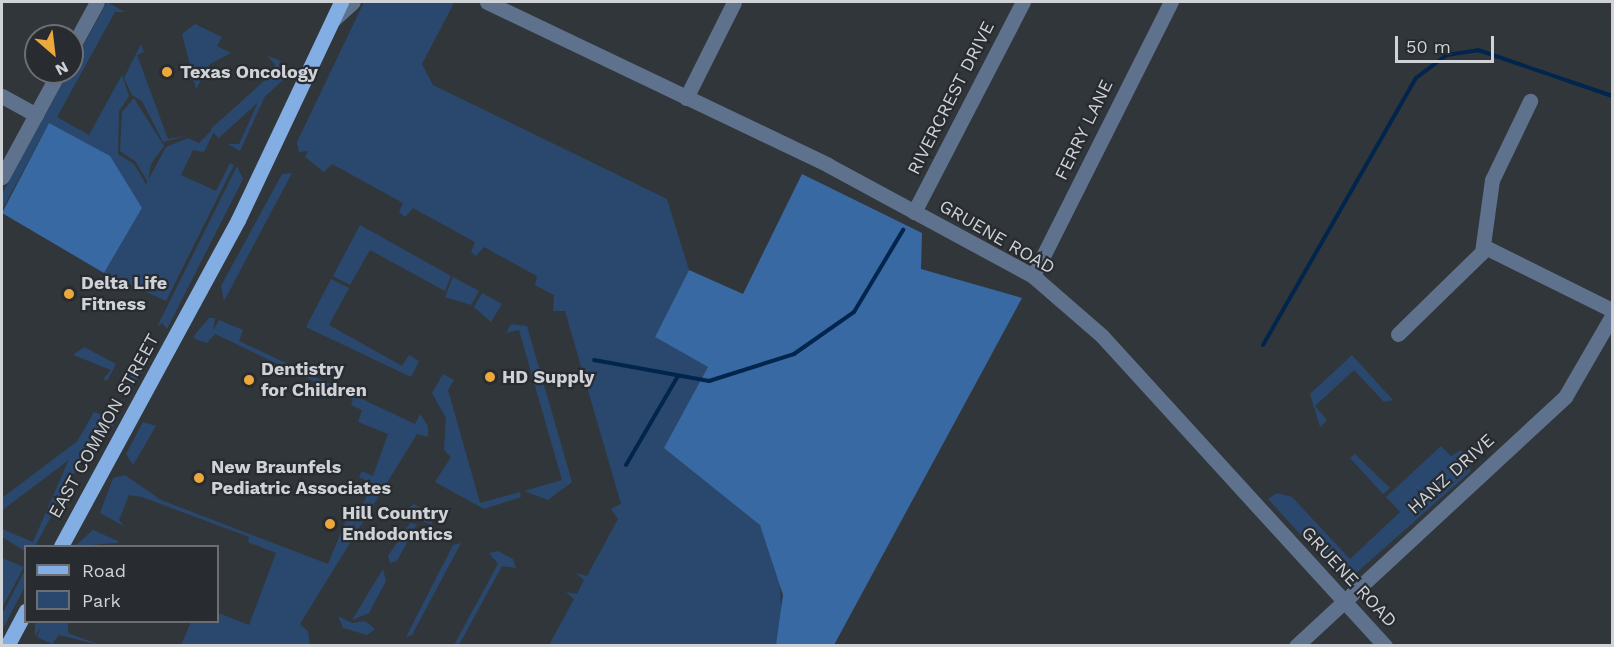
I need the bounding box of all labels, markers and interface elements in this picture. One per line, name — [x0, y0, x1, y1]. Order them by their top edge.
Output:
street label: RIVERCREST DRIVE — [903, 18, 999, 178]
north arrow — [24, 24, 84, 84]
scale bar — [1398, 24, 1497, 62]
text: 50 m — [1406, 36, 1451, 57]
text: N — [52, 57, 71, 80]
place label: Texas Oncology — [180, 61, 318, 83]
marker: Texas Oncology — [158, 63, 176, 81]
street label: FERRY LANE — [1050, 76, 1118, 184]
street label: GRUENE ROAD — [935, 195, 1059, 279]
place label: Delta Life Fitness — [81, 273, 167, 316]
marker: Delta Life Fitness — [62, 287, 76, 301]
street label: EAST COMMON STREET — [44, 330, 164, 522]
place label: Dentistry for Children — [261, 359, 367, 401]
place label: HD Supply — [502, 366, 594, 388]
marker: HD Supply — [483, 370, 497, 384]
marker: Dentistry for Children — [242, 373, 256, 387]
street label: HANZ DRIVE — [1403, 429, 1499, 519]
place label: New Braunfels Pediatric Associates — [211, 457, 391, 500]
marker: New Braunfels Pediatric Associates — [192, 471, 206, 485]
place label: Hill Country Endodontics — [342, 503, 453, 546]
marker: Hill Country Endodontics — [323, 517, 337, 531]
street label: GRUENE ROAD — [1297, 522, 1401, 632]
legend — [24, 545, 219, 623]
text: Road — [82, 560, 126, 581]
text: Park — [82, 590, 121, 611]

